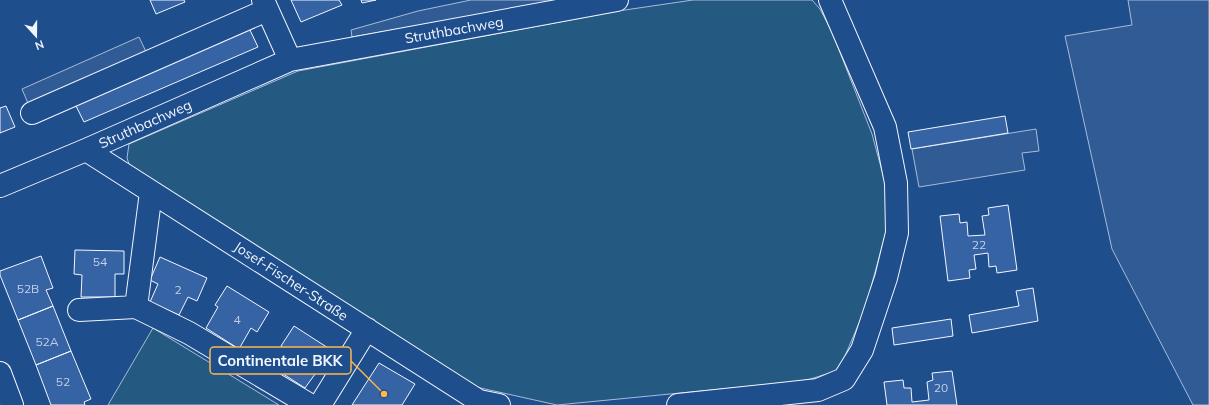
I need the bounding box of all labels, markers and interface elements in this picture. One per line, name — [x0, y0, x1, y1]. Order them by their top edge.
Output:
street label: Struthbachweg — [403, 12, 505, 48]
north arrow — [16, 16, 56, 56]
text: N — [33, 37, 46, 53]
street label: Struthbachweg — [96, 95, 194, 153]
street label: Josef-Fischer-Straße — [230, 237, 352, 325]
house number: 22 — [972, 237, 986, 252]
house number: 54 — [93, 254, 107, 269]
house number: 52B — [17, 281, 39, 296]
house number: 2 — [174, 282, 182, 297]
house number: 4 — [233, 312, 241, 327]
house number: 52A — [35, 334, 59, 349]
callout: Continentale BKK — [210, 347, 351, 374]
text: Continentale BKK — [217, 351, 344, 370]
house number: 52 — [56, 374, 70, 389]
house number: 20 — [934, 380, 948, 395]

